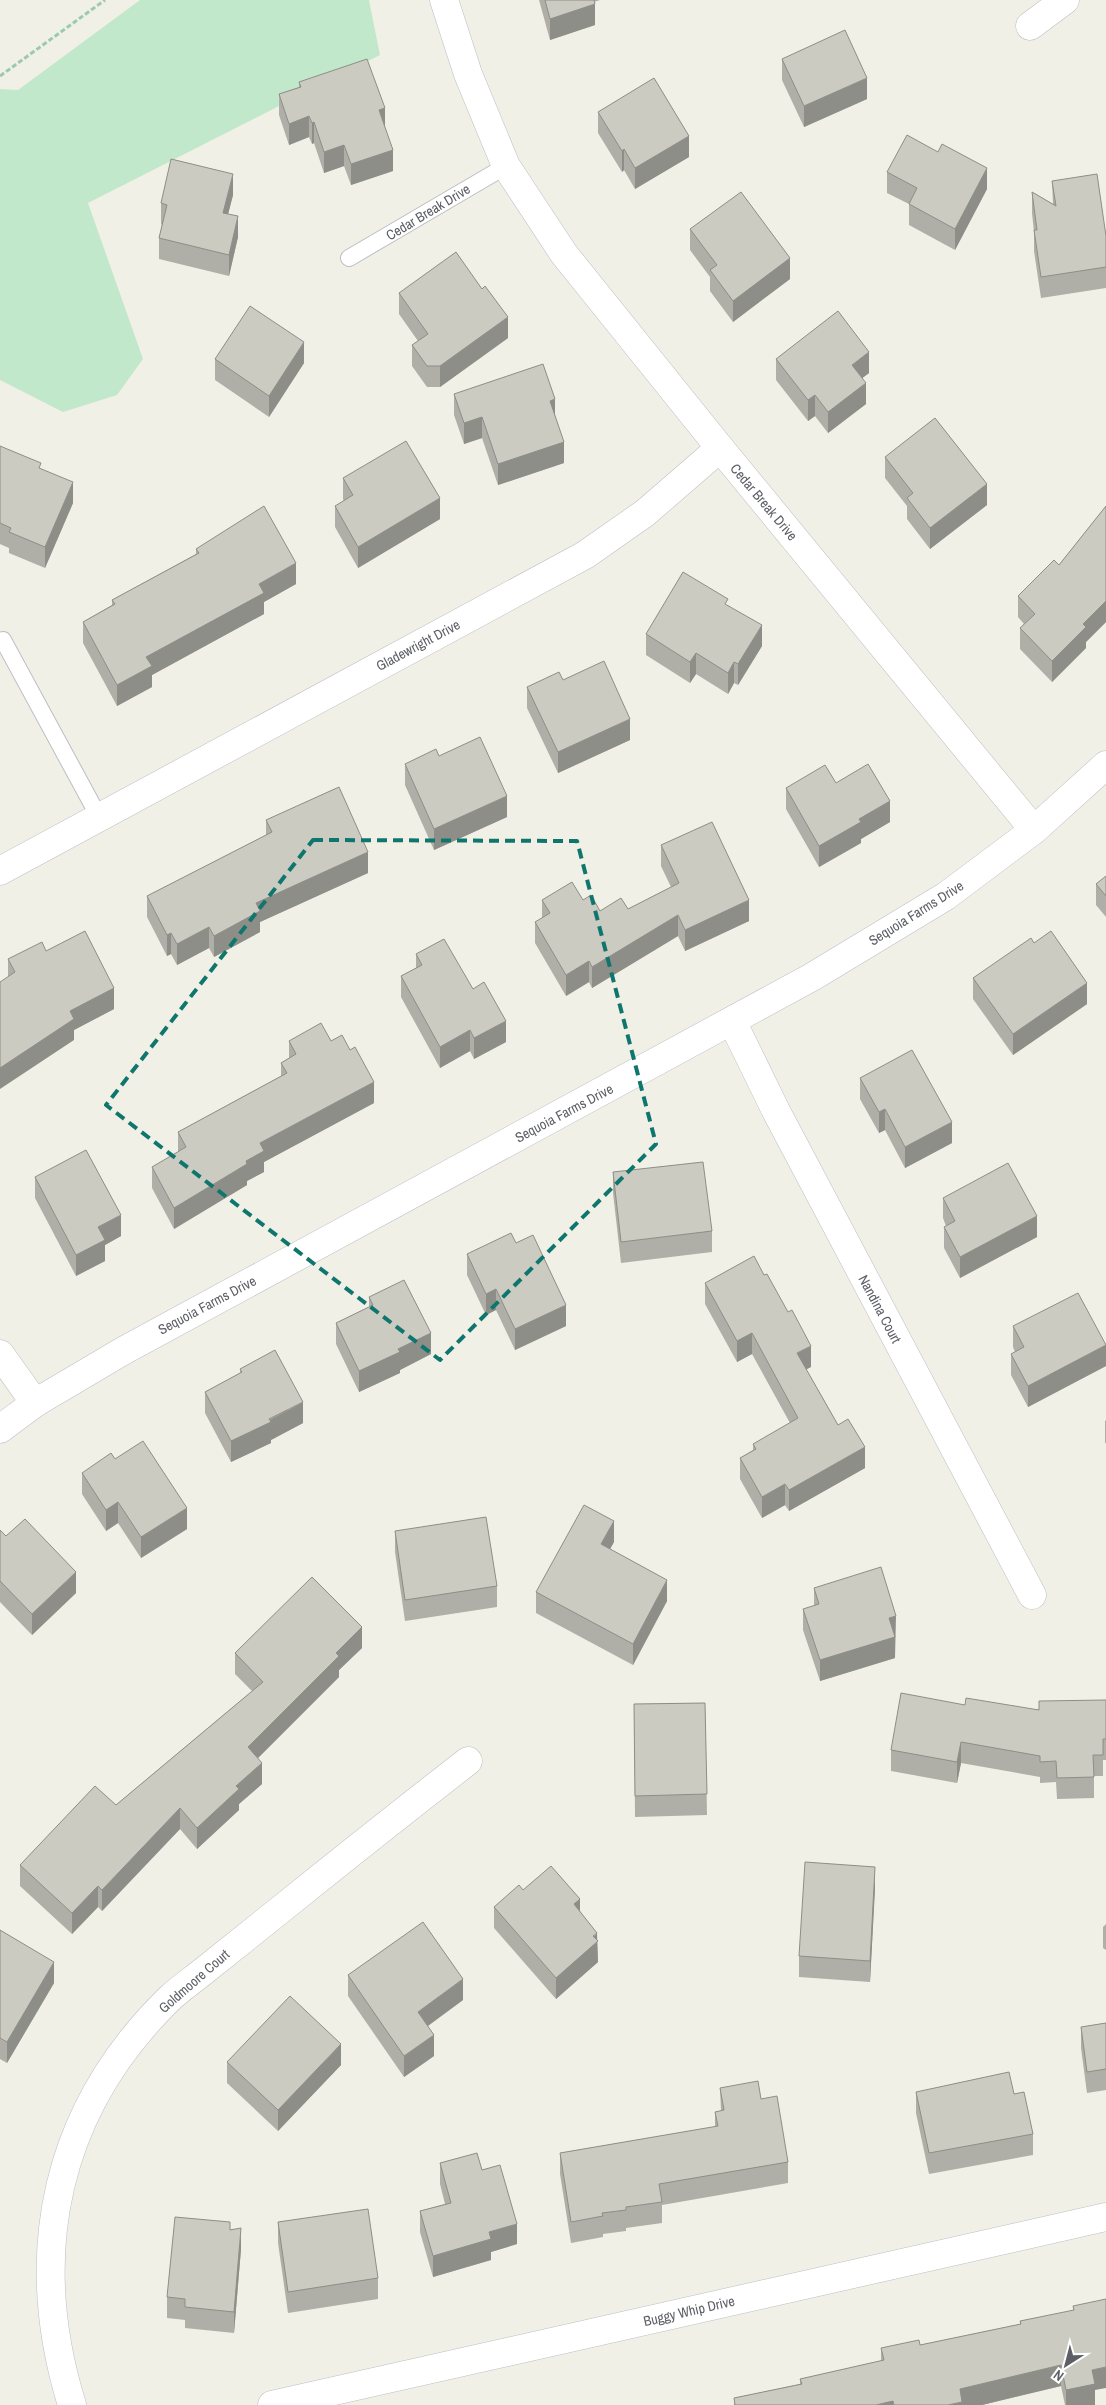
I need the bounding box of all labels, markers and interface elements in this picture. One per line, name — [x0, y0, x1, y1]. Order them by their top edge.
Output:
street label: Cedar Break Drive — [383, 180, 473, 244]
street label: Cedar Break Drive — [727, 460, 801, 544]
street label: Gladewright Drive — [373, 615, 463, 675]
street label: Sequoia Farms Drive — [865, 877, 967, 949]
street label: Sequoia Farms Drive — [512, 1080, 616, 1146]
street label: Sequoia Farms Drive — [155, 1272, 259, 1338]
street label: Nandina Court — [855, 1272, 905, 1346]
street label: Goldmoore Court — [155, 1945, 233, 2017]
street label: Buggy Whip Drive — [642, 2292, 736, 2330]
north arrow — [1041, 2340, 1091, 2390]
text: N — [1050, 2366, 1067, 2385]

